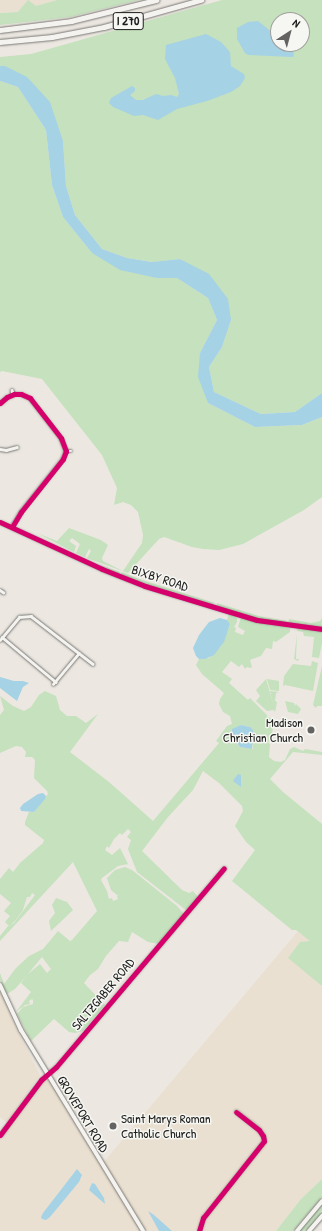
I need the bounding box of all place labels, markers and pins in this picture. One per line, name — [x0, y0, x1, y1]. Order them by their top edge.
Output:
place label: Madison Christian Church — [223, 715, 303, 746]
marker: Madison Christian Church — [306, 725, 316, 735]
place label: Saint Marys Roman Catholic Church — [121, 1111, 211, 1142]
marker: Saint Marys Roman Catholic Church — [108, 1121, 118, 1131]

